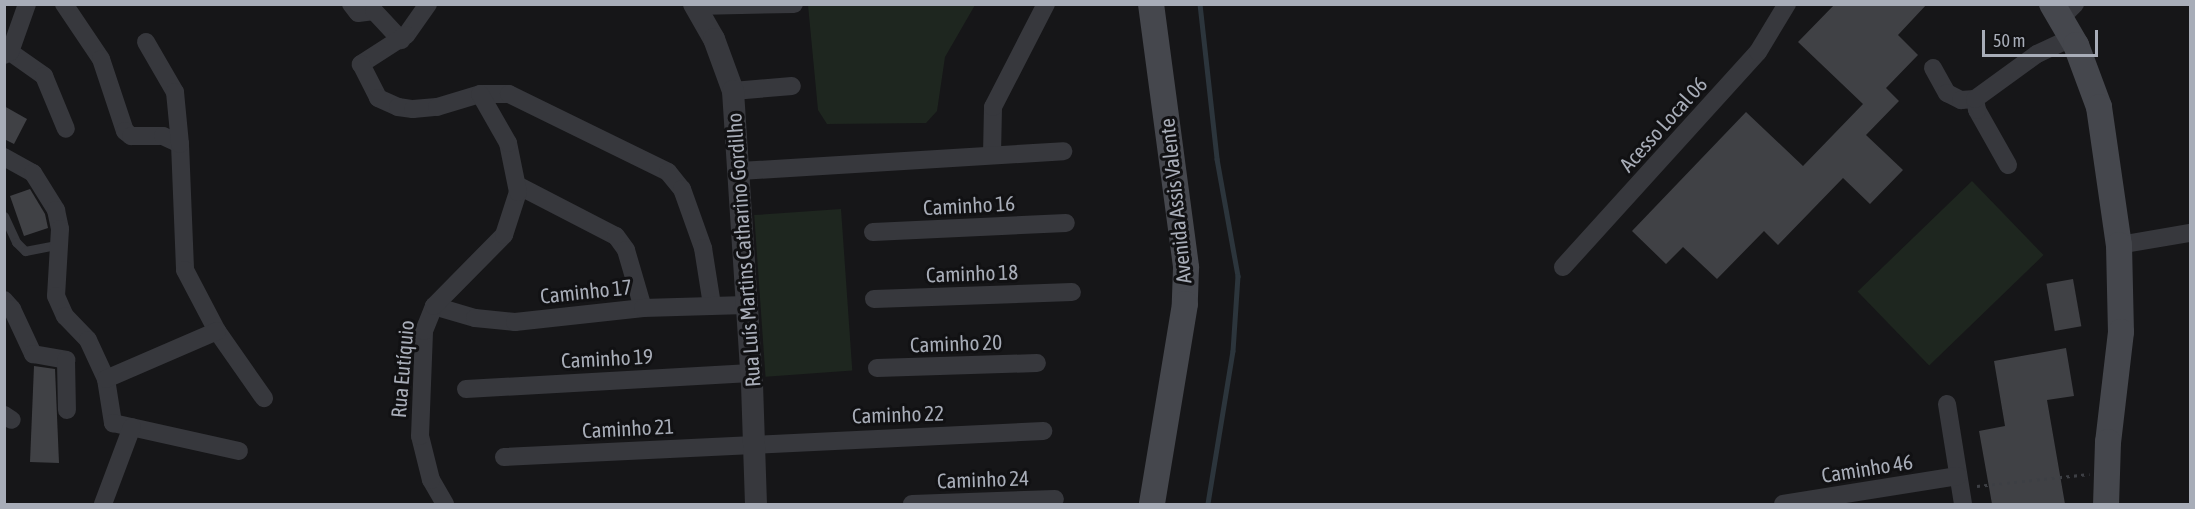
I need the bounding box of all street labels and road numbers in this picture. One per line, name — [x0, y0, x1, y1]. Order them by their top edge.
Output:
street label: Acesso Local 06 — [1614, 71, 1712, 177]
street label: Rua Luís Martins Catharino Gordilho — [721, 112, 765, 388]
street label: Avenida Assis Valente — [1154, 117, 1196, 285]
street label: Caminho 16 — [922, 190, 1016, 220]
street label: Caminho 18 — [926, 259, 1018, 287]
street label: Caminho 17 — [539, 274, 633, 308]
street label: Rua Eutíquio — [385, 319, 419, 419]
street label: Caminho 20 — [910, 329, 1002, 357]
street label: Caminho 19 — [560, 343, 654, 373]
street label: Caminho 22 — [852, 400, 944, 428]
street label: Caminho 21 — [581, 413, 675, 443]
street label: Caminho 46 — [1820, 448, 1914, 488]
street label: Caminho 24 — [937, 465, 1029, 493]

